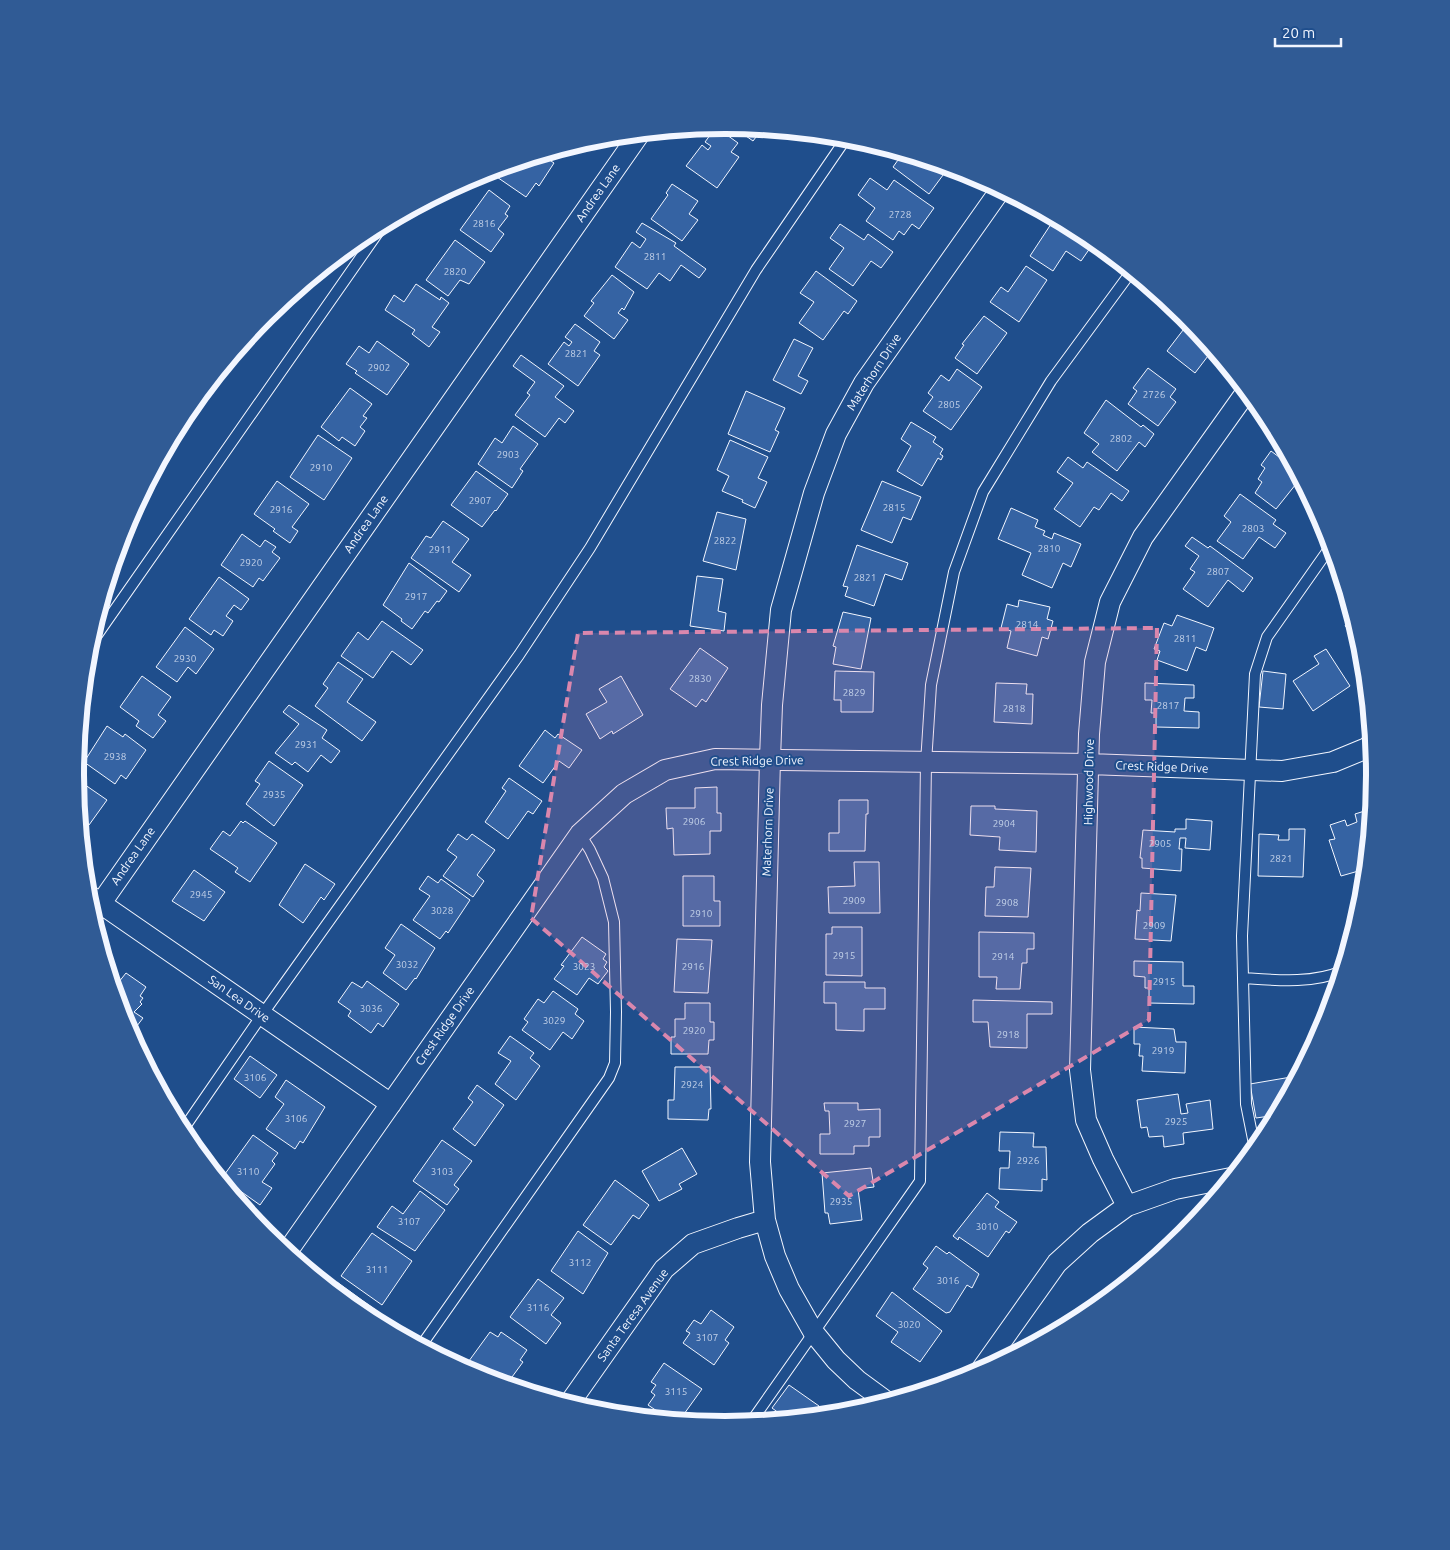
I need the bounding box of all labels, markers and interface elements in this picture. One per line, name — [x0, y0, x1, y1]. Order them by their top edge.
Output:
scale bar — [1275, 15, 1341, 47]
text: 20 m — [1282, 24, 1315, 41]
street label: Andrea Lane — [573, 161, 622, 224]
house number: 2728 — [889, 209, 912, 220]
house number: 2816 — [473, 218, 496, 229]
house number: 2811 — [644, 251, 666, 262]
house number: 2820 — [444, 266, 467, 277]
street label: Materhorn Drive — [844, 331, 903, 413]
house number: 2821 — [565, 348, 587, 359]
house number: 2902 — [368, 362, 390, 373]
house number: 2726 — [1143, 389, 1166, 400]
house number: 2805 — [938, 399, 960, 410]
house number: 2802 — [1110, 433, 1132, 444]
house number: 2903 — [497, 449, 519, 460]
house number: 2910 — [310, 462, 333, 473]
street label: Andrea Lane — [341, 492, 390, 555]
house number: 2907 — [469, 495, 491, 506]
house number: 2815 — [883, 502, 905, 513]
house number: 2916 — [270, 504, 293, 515]
house number: 2803 — [1242, 523, 1264, 534]
house number: 2822 — [714, 535, 736, 546]
house number: 2810 — [1038, 543, 1061, 554]
house number: 2911 — [429, 544, 451, 555]
house number: 2920 — [240, 557, 263, 568]
house number: 2807 — [1207, 566, 1229, 577]
house number: 2821 — [854, 572, 876, 583]
house number: 2917 — [405, 591, 427, 602]
house number: 2814 — [1016, 619, 1039, 630]
house number: 2811 — [1174, 633, 1196, 644]
house number: 2930 — [174, 653, 197, 664]
house number: 2830 — [689, 673, 712, 684]
house number: 2829 — [843, 687, 865, 698]
house number: 2817 — [1157, 700, 1179, 711]
house number: 2818 — [1003, 703, 1026, 714]
house number: 2931 — [295, 739, 317, 750]
street label: Highwood Drive — [1081, 739, 1096, 825]
house number: 2938 — [104, 751, 127, 762]
street label: Crest Ridge Drive — [710, 753, 804, 768]
street label: Crest Ridge Drive — [1115, 758, 1209, 775]
street label: Materhorn Drive — [759, 787, 776, 877]
house number: 2935 — [263, 789, 285, 800]
house number: 2906 — [683, 816, 706, 827]
house number: 2904 — [993, 818, 1016, 829]
street label: Andrea Lane — [108, 824, 157, 887]
house number: 2905 — [1149, 838, 1171, 849]
house number: 2821 — [1270, 853, 1292, 864]
house number: 2945 — [190, 889, 212, 900]
house number: 2909 — [843, 895, 865, 906]
house number: 2908 — [996, 897, 1019, 908]
house number: 3028 — [431, 905, 454, 916]
house number: 2910 — [690, 908, 713, 919]
house number: 2909 — [1143, 920, 1165, 931]
house number: 2915 — [833, 950, 855, 961]
house number: 2914 — [992, 951, 1015, 962]
house number: 3032 — [396, 959, 418, 970]
house number: 3023 — [573, 961, 595, 972]
house number: 2916 — [682, 961, 705, 972]
street label: San Lea Drive — [206, 973, 273, 1025]
house number: 2915 — [1153, 976, 1175, 987]
street label: Crest Ridge Drive — [413, 984, 477, 1068]
house number: 3036 — [360, 1003, 383, 1014]
house number: 3029 — [543, 1015, 565, 1026]
house number: 2920 — [683, 1025, 706, 1036]
house number: 2918 — [997, 1029, 1020, 1040]
house number: 2919 — [1152, 1045, 1174, 1056]
house number: 3106 — [244, 1072, 267, 1083]
house number: 2924 — [681, 1079, 704, 1090]
house number: 3106 — [285, 1113, 308, 1124]
house number: 2925 — [1165, 1116, 1187, 1127]
house number: 2927 — [844, 1118, 866, 1129]
house number: 2926 — [1017, 1155, 1040, 1166]
house number: 3110 — [237, 1166, 260, 1177]
house number: 3103 — [431, 1166, 453, 1177]
house number: 2935 — [830, 1196, 852, 1207]
house number: 3107 — [398, 1216, 420, 1227]
house number: 3010 — [976, 1221, 999, 1232]
house number: 3112 — [569, 1257, 591, 1268]
house number: 3111 — [366, 1264, 388, 1275]
street label: Santa Teresa Avenue — [595, 1266, 671, 1364]
house number: 3016 — [937, 1275, 960, 1286]
house number: 3116 — [527, 1302, 550, 1313]
house number: 3020 — [898, 1319, 921, 1330]
house number: 3107 — [696, 1332, 718, 1343]
house number: 3115 — [665, 1386, 687, 1397]

